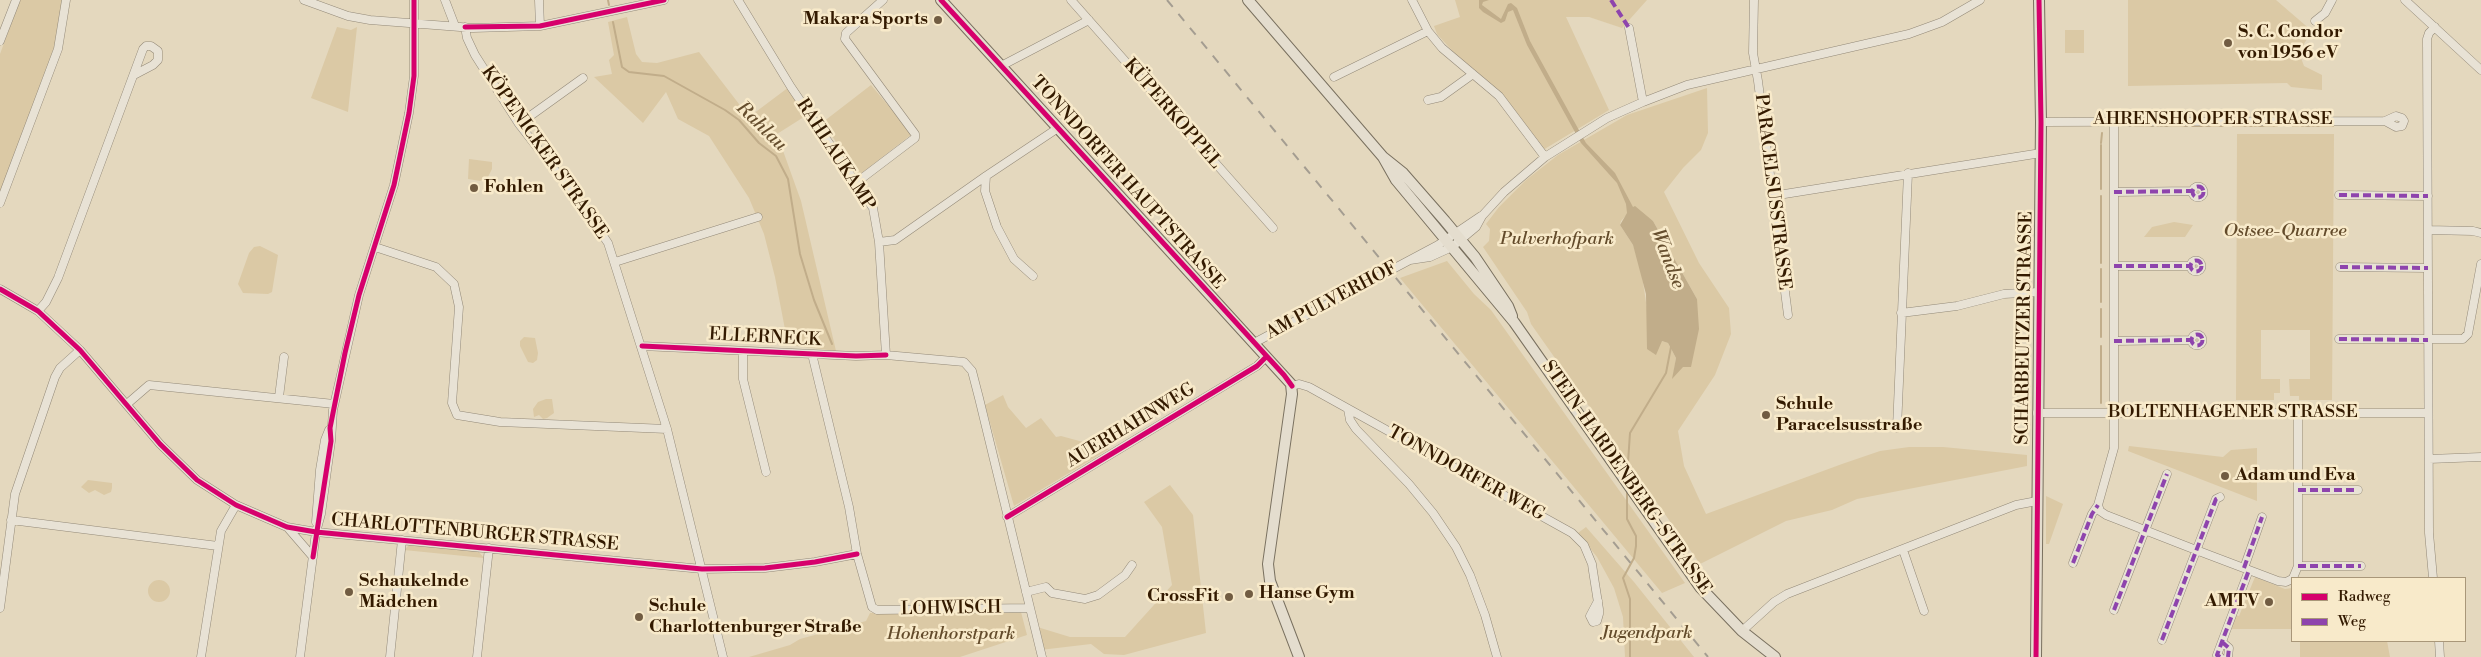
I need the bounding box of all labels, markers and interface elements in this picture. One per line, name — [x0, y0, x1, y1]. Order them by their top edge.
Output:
place label: Makara Sports — [803, 9, 928, 31]
marker: Makara Sports — [932, 14, 944, 26]
place label: S. C. Condor von 1956 eV — [2238, 22, 2343, 64]
marker: S. C. Condor von 1956 eV — [2222, 37, 2234, 49]
street label: KÜPERKOPPEL — [1118, 55, 1226, 173]
street label: KÖPENICKER STRASSE — [476, 62, 612, 244]
street label: TONNDORFER HAUPTSTRASSE — [1026, 72, 1228, 294]
street label: PARACELSUSSTRASSE — [1749, 93, 1795, 291]
street label: RAHLAUKAMP — [791, 95, 879, 215]
water label: Rahlau — [731, 97, 791, 157]
street label: AHRENSHOOPER STRASSE — [2093, 109, 2333, 131]
place label: Fohlen — [484, 177, 544, 199]
marker: Fohlen — [468, 182, 480, 194]
street label: SCHARBEUTZER STRASSE — [2012, 211, 2038, 445]
park label: Ostsee-Quarree — [2223, 221, 2347, 243]
water label: Wandse — [1645, 226, 1689, 292]
park label: Pulverhofpark — [1500, 229, 1614, 251]
street label: AM PULVERHOF — [1263, 257, 1401, 345]
street label: ELLERNECK — [708, 324, 822, 352]
street label: STEIN-HARDENBERG-STRASSE — [1537, 357, 1715, 599]
street label: AUERHAHNWEG — [1063, 379, 1199, 473]
place label: Schule Paracelsusstraße — [1776, 394, 1922, 436]
street label: BOLTENHAGENER STRASSE — [2108, 402, 2358, 424]
marker: Schule Paracelsusstraße — [1760, 409, 1772, 421]
street label: TONNDORFER WEG — [1384, 422, 1548, 526]
place label: Adam und Eva — [2235, 465, 2355, 487]
marker: Adam und Eva — [2219, 470, 2231, 482]
street label: CHARLOTTENBURGER STRASSE — [330, 510, 620, 556]
place label: Schaukelnde Mädchen — [359, 571, 469, 614]
legend — [2291, 577, 2466, 642]
place label: Hanse Gym — [1259, 583, 1355, 605]
marker: Schaukelnde Mädchen — [343, 586, 355, 598]
place label: CrossFit — [1147, 586, 1219, 608]
text: Radweg — [2338, 587, 2391, 606]
marker: Hanse Gym — [1243, 588, 1255, 600]
marker: CrossFit — [1223, 591, 1235, 603]
place label: AMTV — [2204, 591, 2259, 613]
place label: Schule Charlottenburger Straße — [649, 596, 862, 638]
marker: AMTV — [2263, 596, 2275, 608]
street label: LOHWISCH — [900, 597, 1002, 621]
marker: Schule Charlottenburger Straße — [633, 611, 645, 623]
text: Weg — [2338, 612, 2366, 631]
park label: Jugendpark — [1601, 623, 1693, 645]
park label: Hohenhorstpark — [887, 624, 1015, 646]

